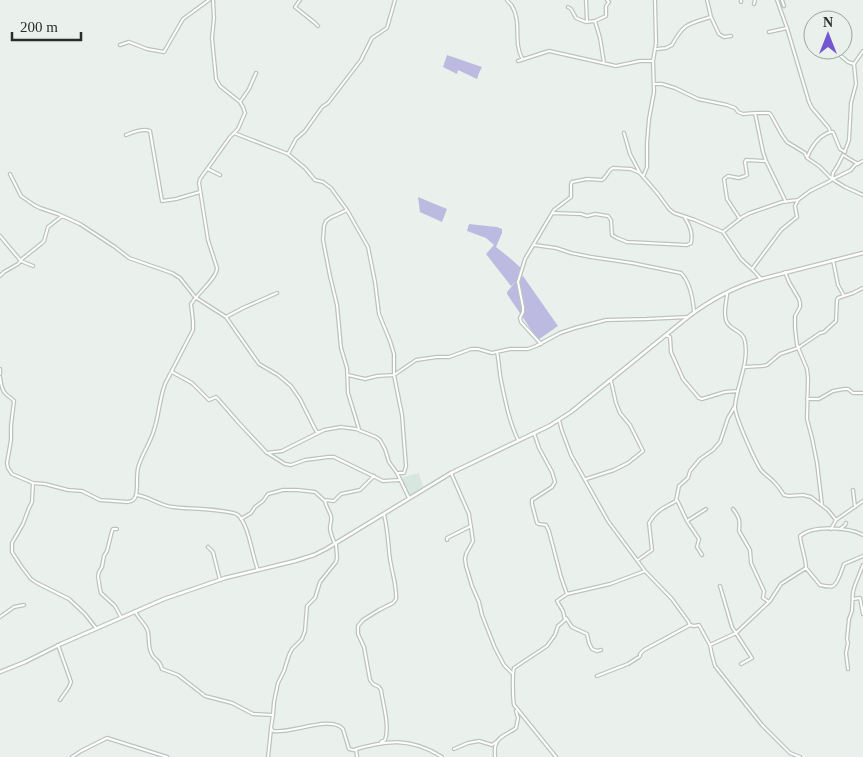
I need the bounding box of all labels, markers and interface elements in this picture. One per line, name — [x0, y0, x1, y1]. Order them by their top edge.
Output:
scale bar — [12, 10, 81, 42]
north arrow — [803, 10, 853, 60]
text: N — [823, 15, 833, 30]
text: 200 m — [20, 19, 58, 35]

